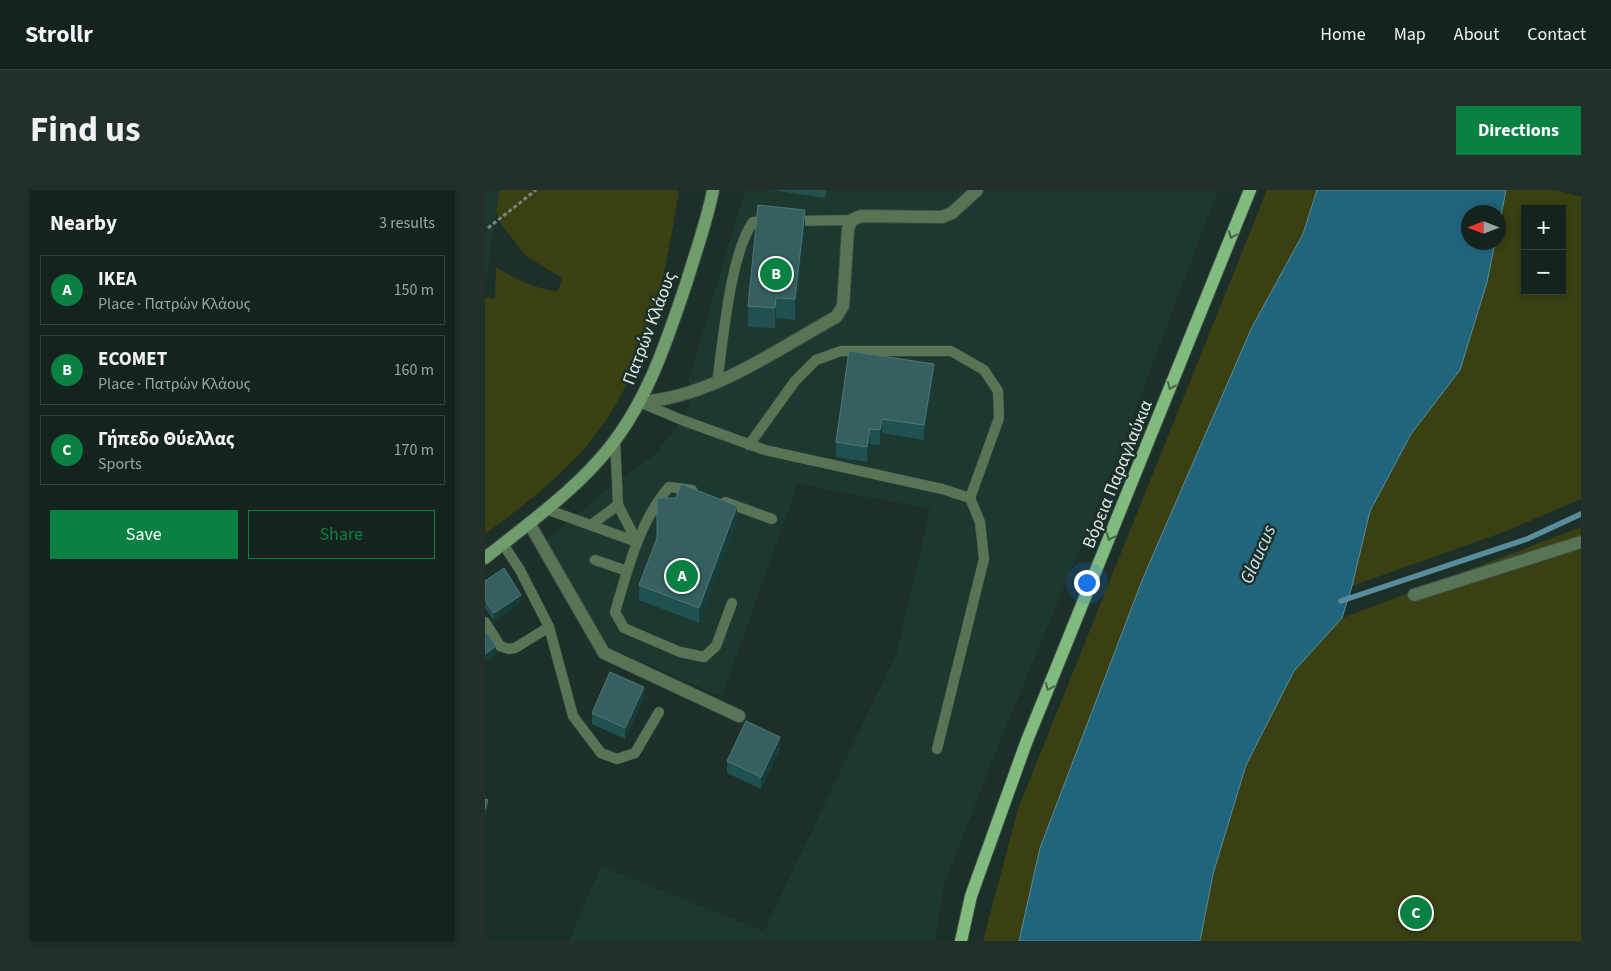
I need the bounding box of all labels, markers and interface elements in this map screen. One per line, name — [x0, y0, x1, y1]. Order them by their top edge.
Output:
text: Strollr — [25, 17, 93, 52]
text: Home — [1320, 22, 1366, 47]
text: Map — [1394, 22, 1426, 47]
text: About — [1454, 22, 1499, 47]
text: Contact — [1527, 22, 1586, 47]
text: Find us — [30, 105, 140, 155]
button: Directions — [1456, 106, 1581, 155]
north arrow — [1461, 205, 1506, 250]
map controls — [1521, 205, 1566, 295]
button: + — [1521, 205, 1566, 250]
text: Nearby — [50, 208, 117, 238]
text: 3 results — [379, 212, 435, 234]
one-way arrow — [1228, 231, 1238, 239]
button: − — [1521, 250, 1566, 295]
pin: B — [760, 255, 792, 293]
text: IKEA — [98, 266, 137, 293]
street label: Πατρών Κλάους — [616, 268, 683, 388]
text: A — [62, 279, 72, 301]
text: 150 m — [394, 279, 434, 301]
text: Place · Πατρών Κλάους — [98, 293, 251, 315]
text: ECOMET — [98, 346, 167, 373]
text: B — [62, 359, 72, 381]
text: 160 m — [394, 359, 434, 381]
text: Place · Πατρών Κλάους — [98, 373, 251, 395]
one-way arrow — [1167, 381, 1178, 390]
street label: Βόρεια Παραγλαύκια — [1076, 396, 1159, 552]
text: Γήπεδο Θύελλας — [98, 426, 234, 453]
text: C — [62, 439, 72, 461]
text: 170 m — [394, 439, 434, 461]
text: Sports — [98, 453, 142, 475]
button: Save — [50, 510, 238, 559]
button: Share — [248, 510, 435, 559]
water label: Glaucus — [1233, 521, 1283, 588]
one-way arrow — [1106, 532, 1116, 541]
pin: A — [666, 557, 698, 595]
your location — [1074, 570, 1100, 596]
one-way arrow — [1045, 682, 1055, 691]
pin: C — [1400, 894, 1432, 932]

